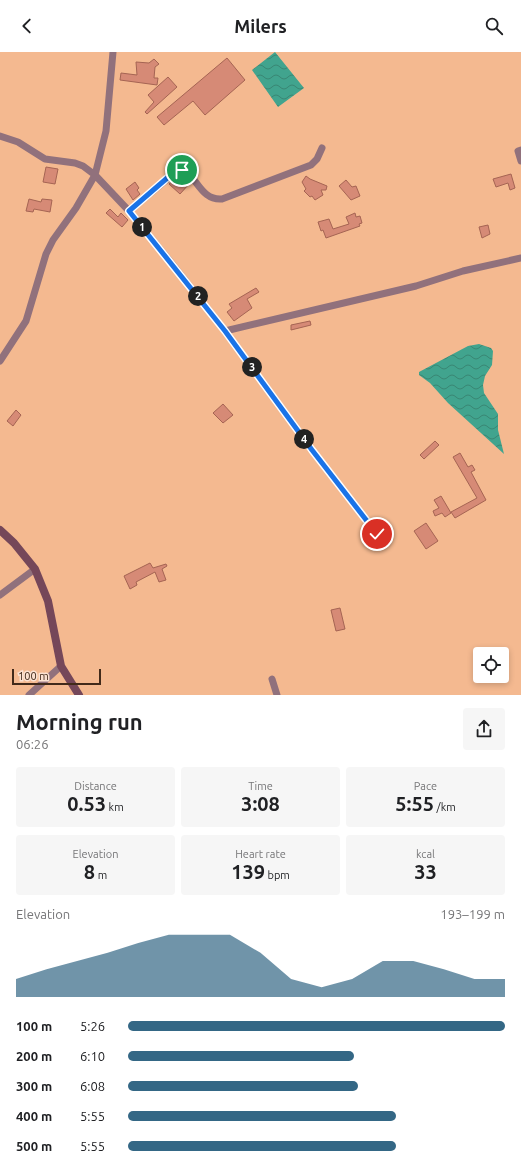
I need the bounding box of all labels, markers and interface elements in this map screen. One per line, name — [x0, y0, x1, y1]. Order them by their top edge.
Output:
icon: back — [16, 15, 38, 37]
icon: search — [483, 15, 505, 37]
text: Milers — [234, 16, 287, 36]
pin — [165, 153, 199, 187]
icon: arrive — [171, 159, 193, 181]
pin: 1 — [132, 217, 152, 237]
text: 1 — [139, 221, 145, 233]
pin: 2 — [188, 286, 208, 306]
text: 2 — [195, 290, 201, 302]
pin: 3 — [242, 357, 262, 377]
text: 3 — [249, 361, 255, 373]
pin: 4 — [294, 429, 314, 449]
text: 4 — [301, 433, 307, 445]
pin — [360, 517, 394, 551]
icon: check — [366, 523, 388, 545]
map controls — [473, 647, 509, 683]
button: locate — [473, 647, 509, 683]
scale bar — [12, 667, 101, 686]
text: 100 m — [18, 670, 49, 682]
button: share — [463, 708, 505, 750]
text: Morning run — [16, 709, 143, 734]
text: 06:26 — [16, 737, 49, 751]
text: Distance — [74, 780, 117, 792]
text: Time — [248, 780, 273, 792]
text: Pace — [414, 780, 437, 792]
text: 0.53 — [67, 792, 106, 815]
text: 3:08 — [241, 792, 280, 815]
text: 5:55 — [395, 792, 434, 815]
text: km — [106, 801, 124, 813]
text: /km — [434, 801, 456, 813]
text: Elevation — [73, 848, 118, 860]
text: Heart rate — [235, 848, 286, 860]
text: kcal — [416, 848, 435, 860]
text: 8 — [84, 860, 95, 883]
text: 139 — [231, 860, 265, 883]
text: 33 — [414, 860, 437, 883]
text: m — [95, 869, 107, 881]
text: bpm — [265, 869, 290, 881]
text: Elevation — [16, 907, 70, 921]
text: 193–199 m — [440, 907, 505, 921]
text: 100 m — [16, 1019, 52, 1033]
text: 5:26 — [80, 1019, 105, 1033]
text: 200 m — [16, 1049, 52, 1063]
text: 6:10 — [80, 1049, 105, 1063]
text: 300 m — [16, 1079, 52, 1093]
text: 6:08 — [80, 1079, 105, 1093]
text: 400 m — [16, 1109, 52, 1123]
text: 5:55 — [80, 1109, 105, 1123]
text: 500 m — [16, 1139, 52, 1153]
text: 5:55 — [80, 1139, 105, 1153]

